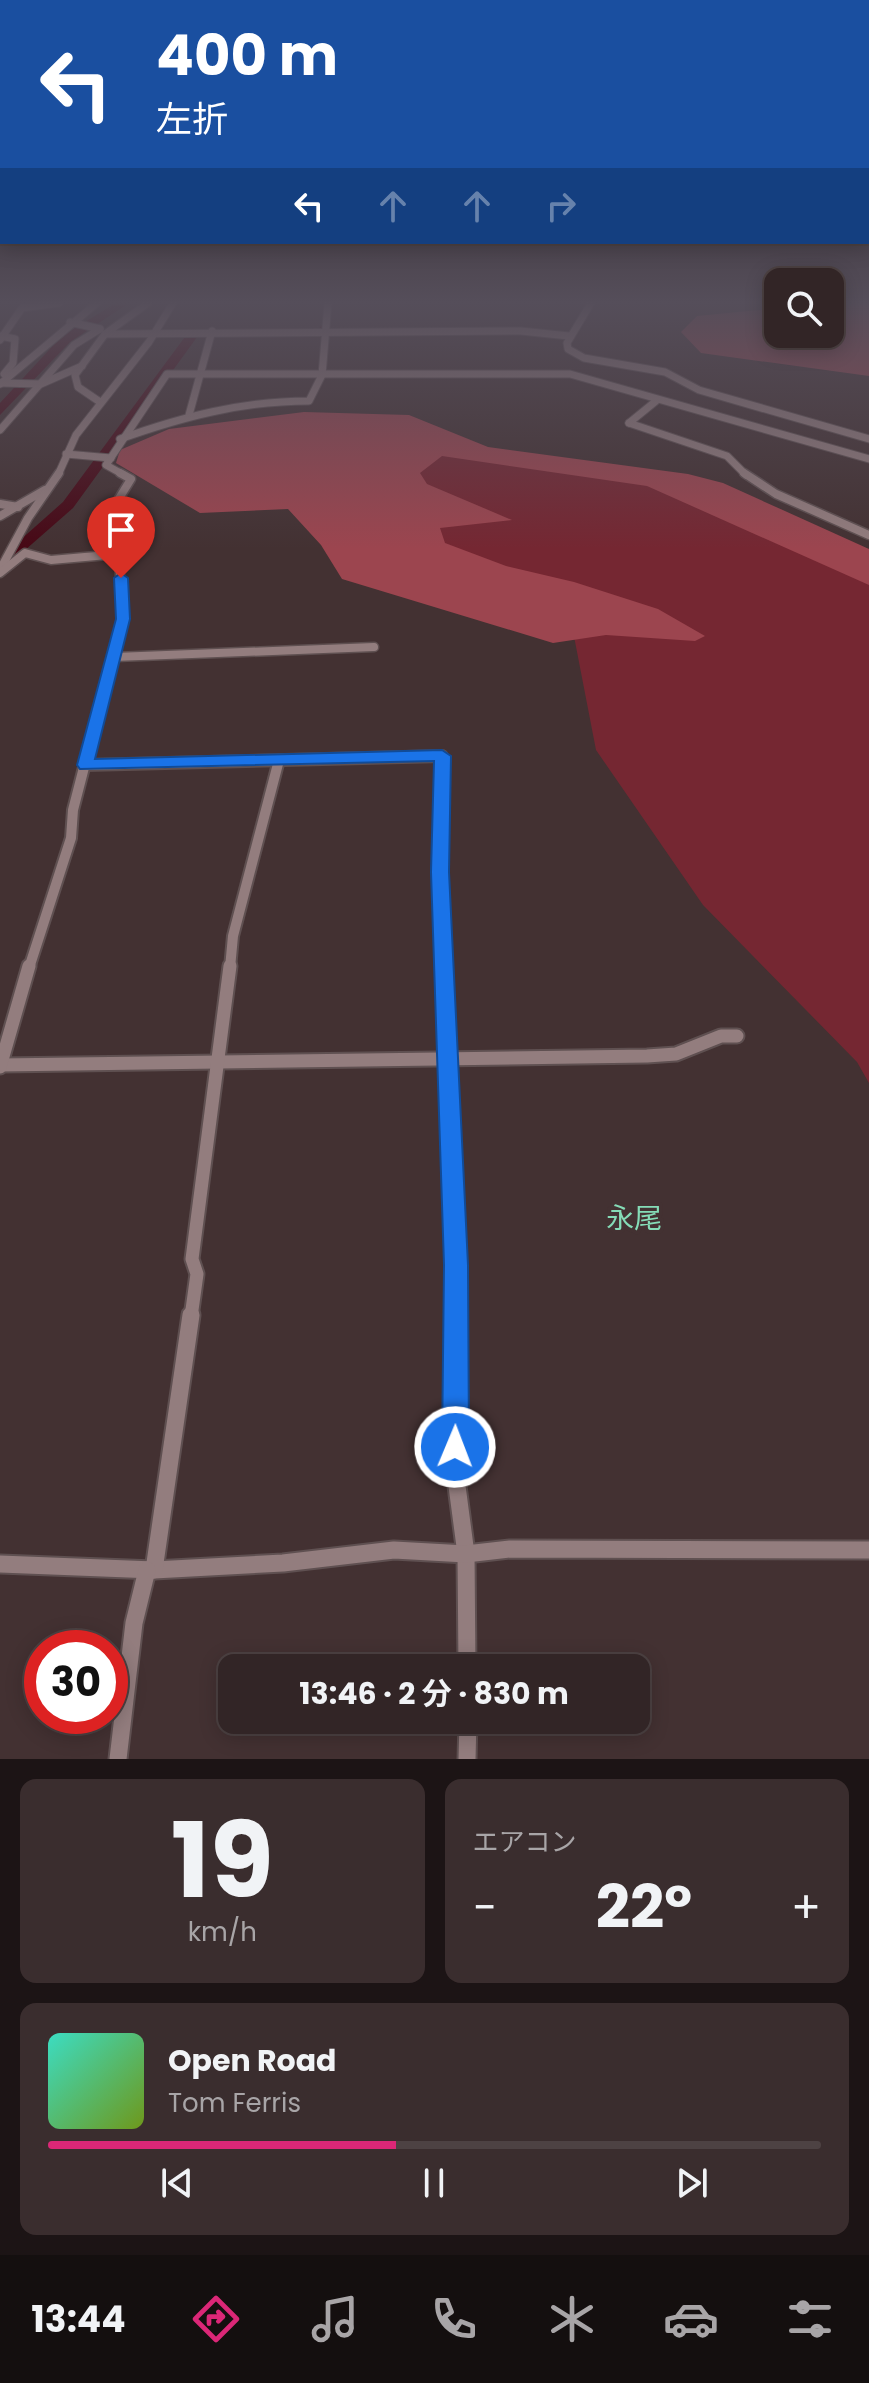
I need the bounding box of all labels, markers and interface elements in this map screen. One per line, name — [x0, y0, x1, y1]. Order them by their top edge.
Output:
text: 400 m — [156, 16, 338, 95]
icon: left — [24, 32, 128, 136]
text: 左折 — [156, 94, 228, 145]
icon: left — [287, 184, 331, 228]
icon: ahead — [371, 184, 415, 228]
icon: ahead — [455, 184, 499, 228]
icon: right — [539, 184, 583, 228]
map controls — [764, 268, 844, 348]
button: search — [764, 268, 844, 348]
pin — [87, 496, 155, 578]
icon: arrive — [99, 508, 143, 552]
district label: 永尾 — [606, 1199, 662, 1238]
position arrow — [413, 1405, 497, 1489]
speed limit sign: 30 — [24, 1630, 128, 1734]
text: 13:46 · 2 分 · 830 m — [299, 1672, 569, 1715]
text: 19 — [171, 1788, 274, 1933]
text: エアコン — [473, 1824, 577, 1860]
text: 22° — [596, 1865, 692, 1949]
text: − — [473, 1877, 497, 1938]
text: + — [791, 1877, 821, 1938]
text: km/h — [188, 1914, 257, 1950]
text: Open Road — [168, 2039, 336, 2082]
text: Tom Ferris — [168, 2085, 301, 2121]
icon: previous — [155, 2161, 199, 2205]
icon: pause — [412, 2161, 456, 2205]
icon: next — [670, 2161, 714, 2205]
icon: directions — [188, 2291, 244, 2347]
icon: music — [307, 2291, 363, 2347]
icon: phone — [426, 2291, 482, 2347]
icon: climate — [544, 2291, 600, 2347]
icon: car — [663, 2291, 719, 2347]
icon: filters — [782, 2291, 838, 2347]
text: 13:44 — [31, 2294, 126, 2345]

